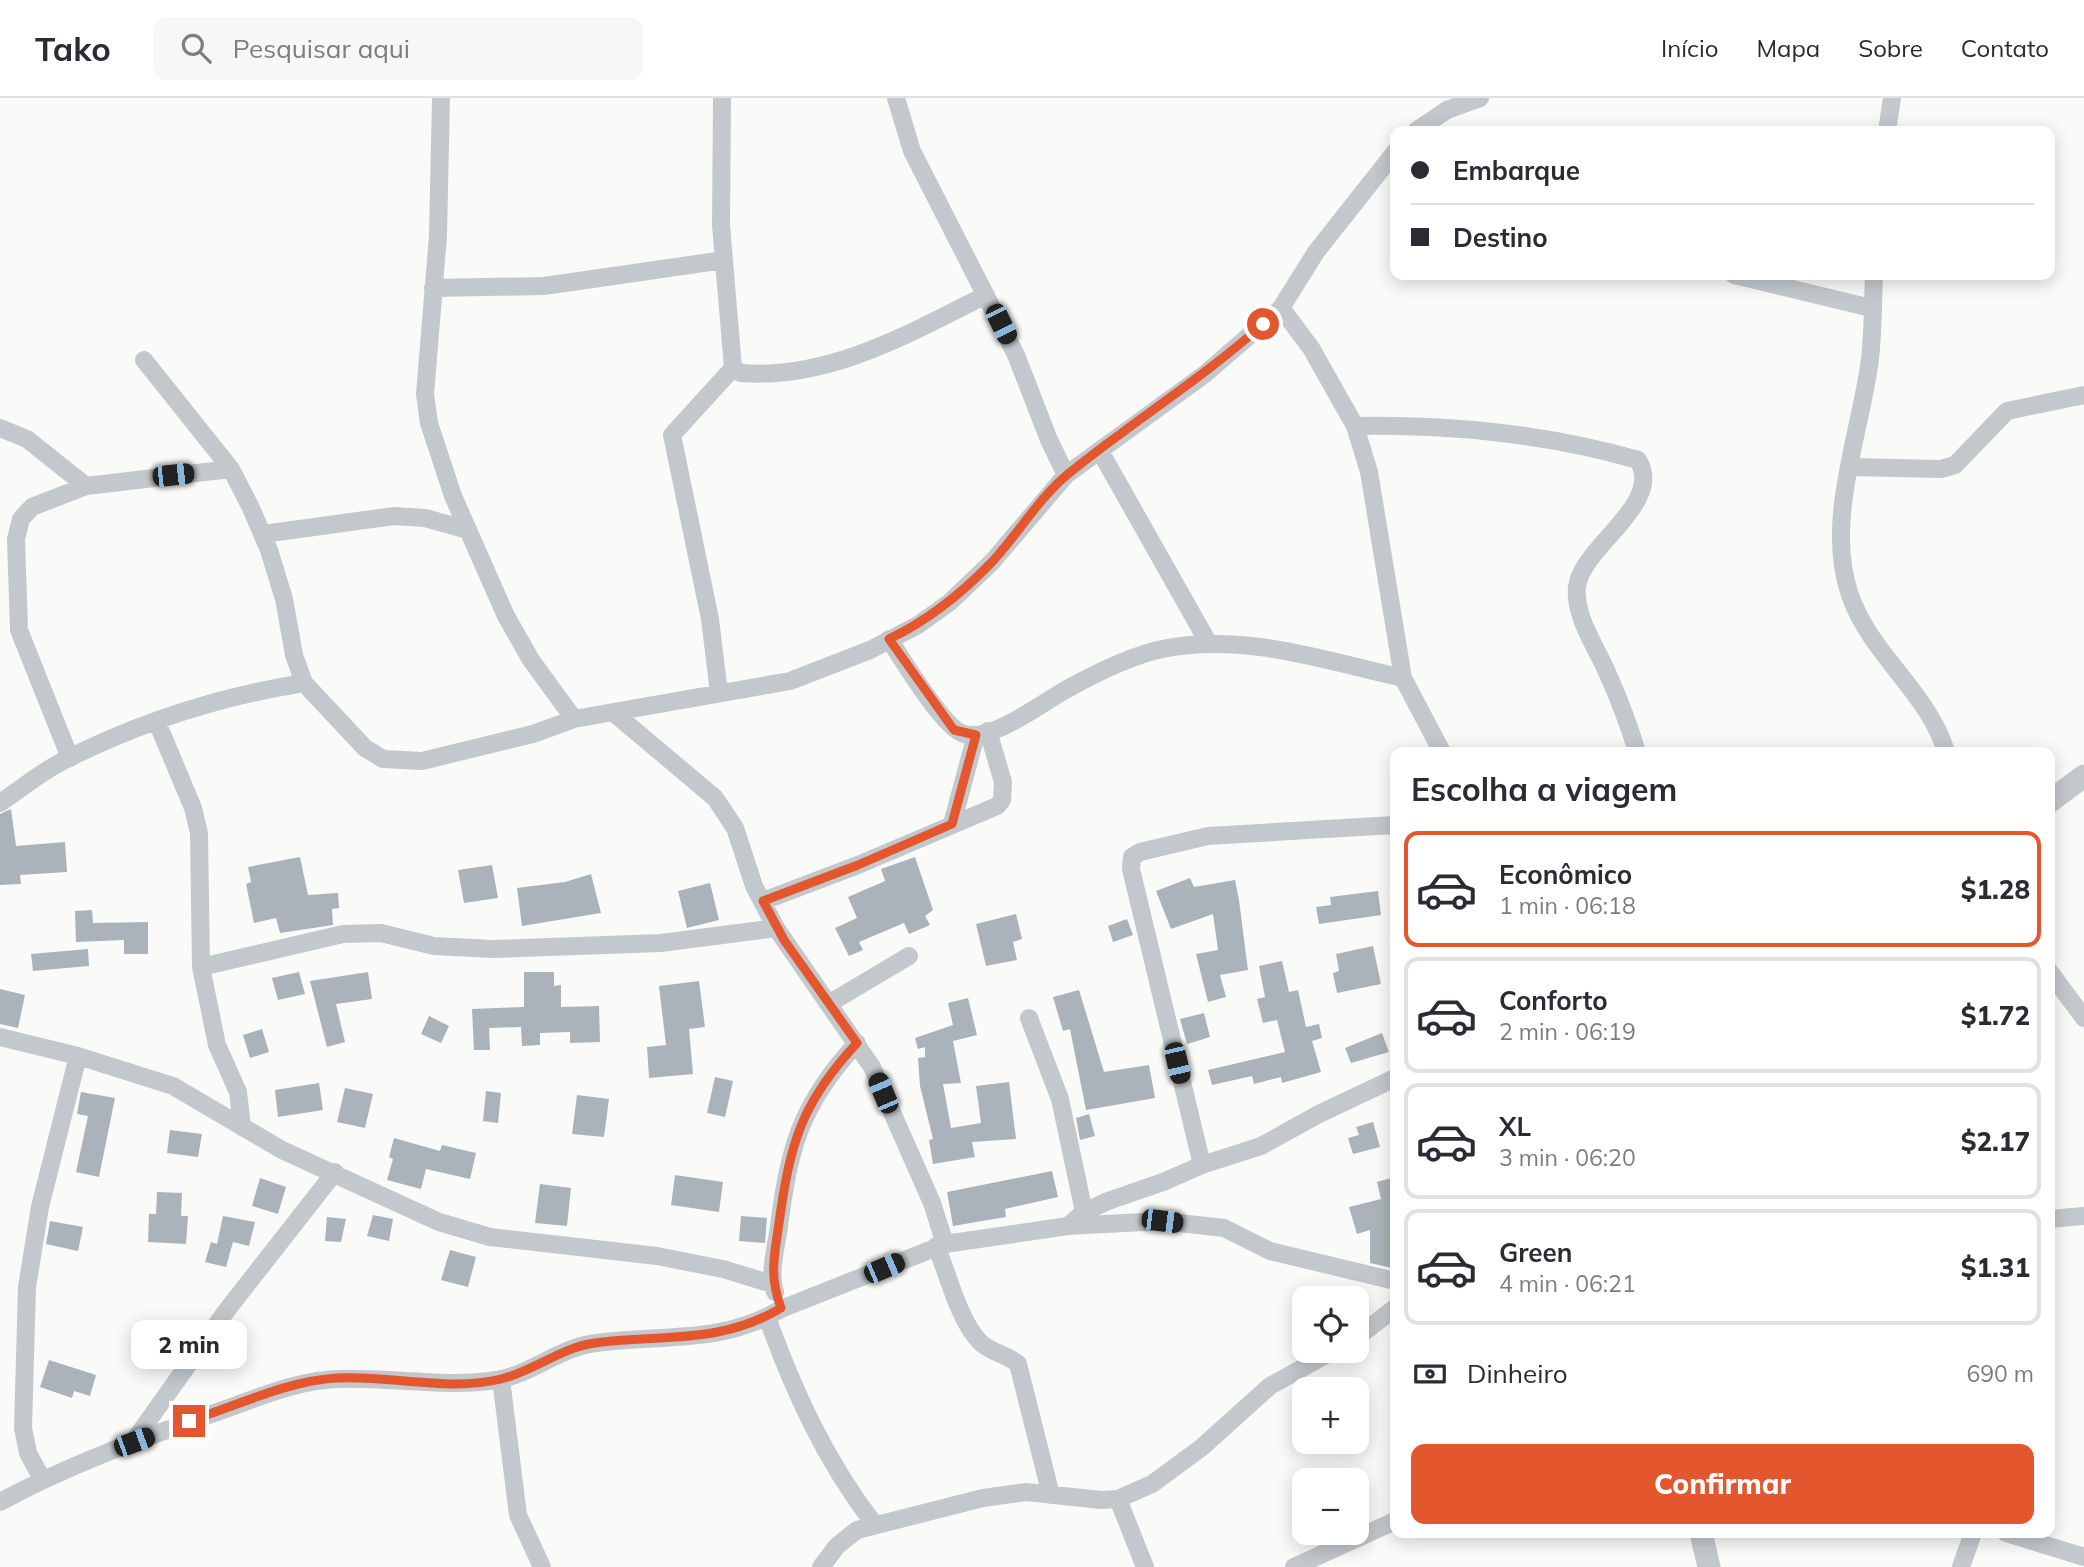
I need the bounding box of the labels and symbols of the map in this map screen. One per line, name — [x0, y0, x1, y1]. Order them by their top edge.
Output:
car — [983, 301, 1020, 347]
route start — [1247, 308, 1279, 340]
car — [152, 462, 195, 488]
car — [1163, 1040, 1192, 1086]
car — [866, 1070, 901, 1116]
car — [1140, 1208, 1185, 1234]
car — [861, 1250, 908, 1286]
callout: 2 min — [131, 1320, 247, 1368]
route end — [173, 1405, 205, 1437]
car — [111, 1425, 158, 1459]

